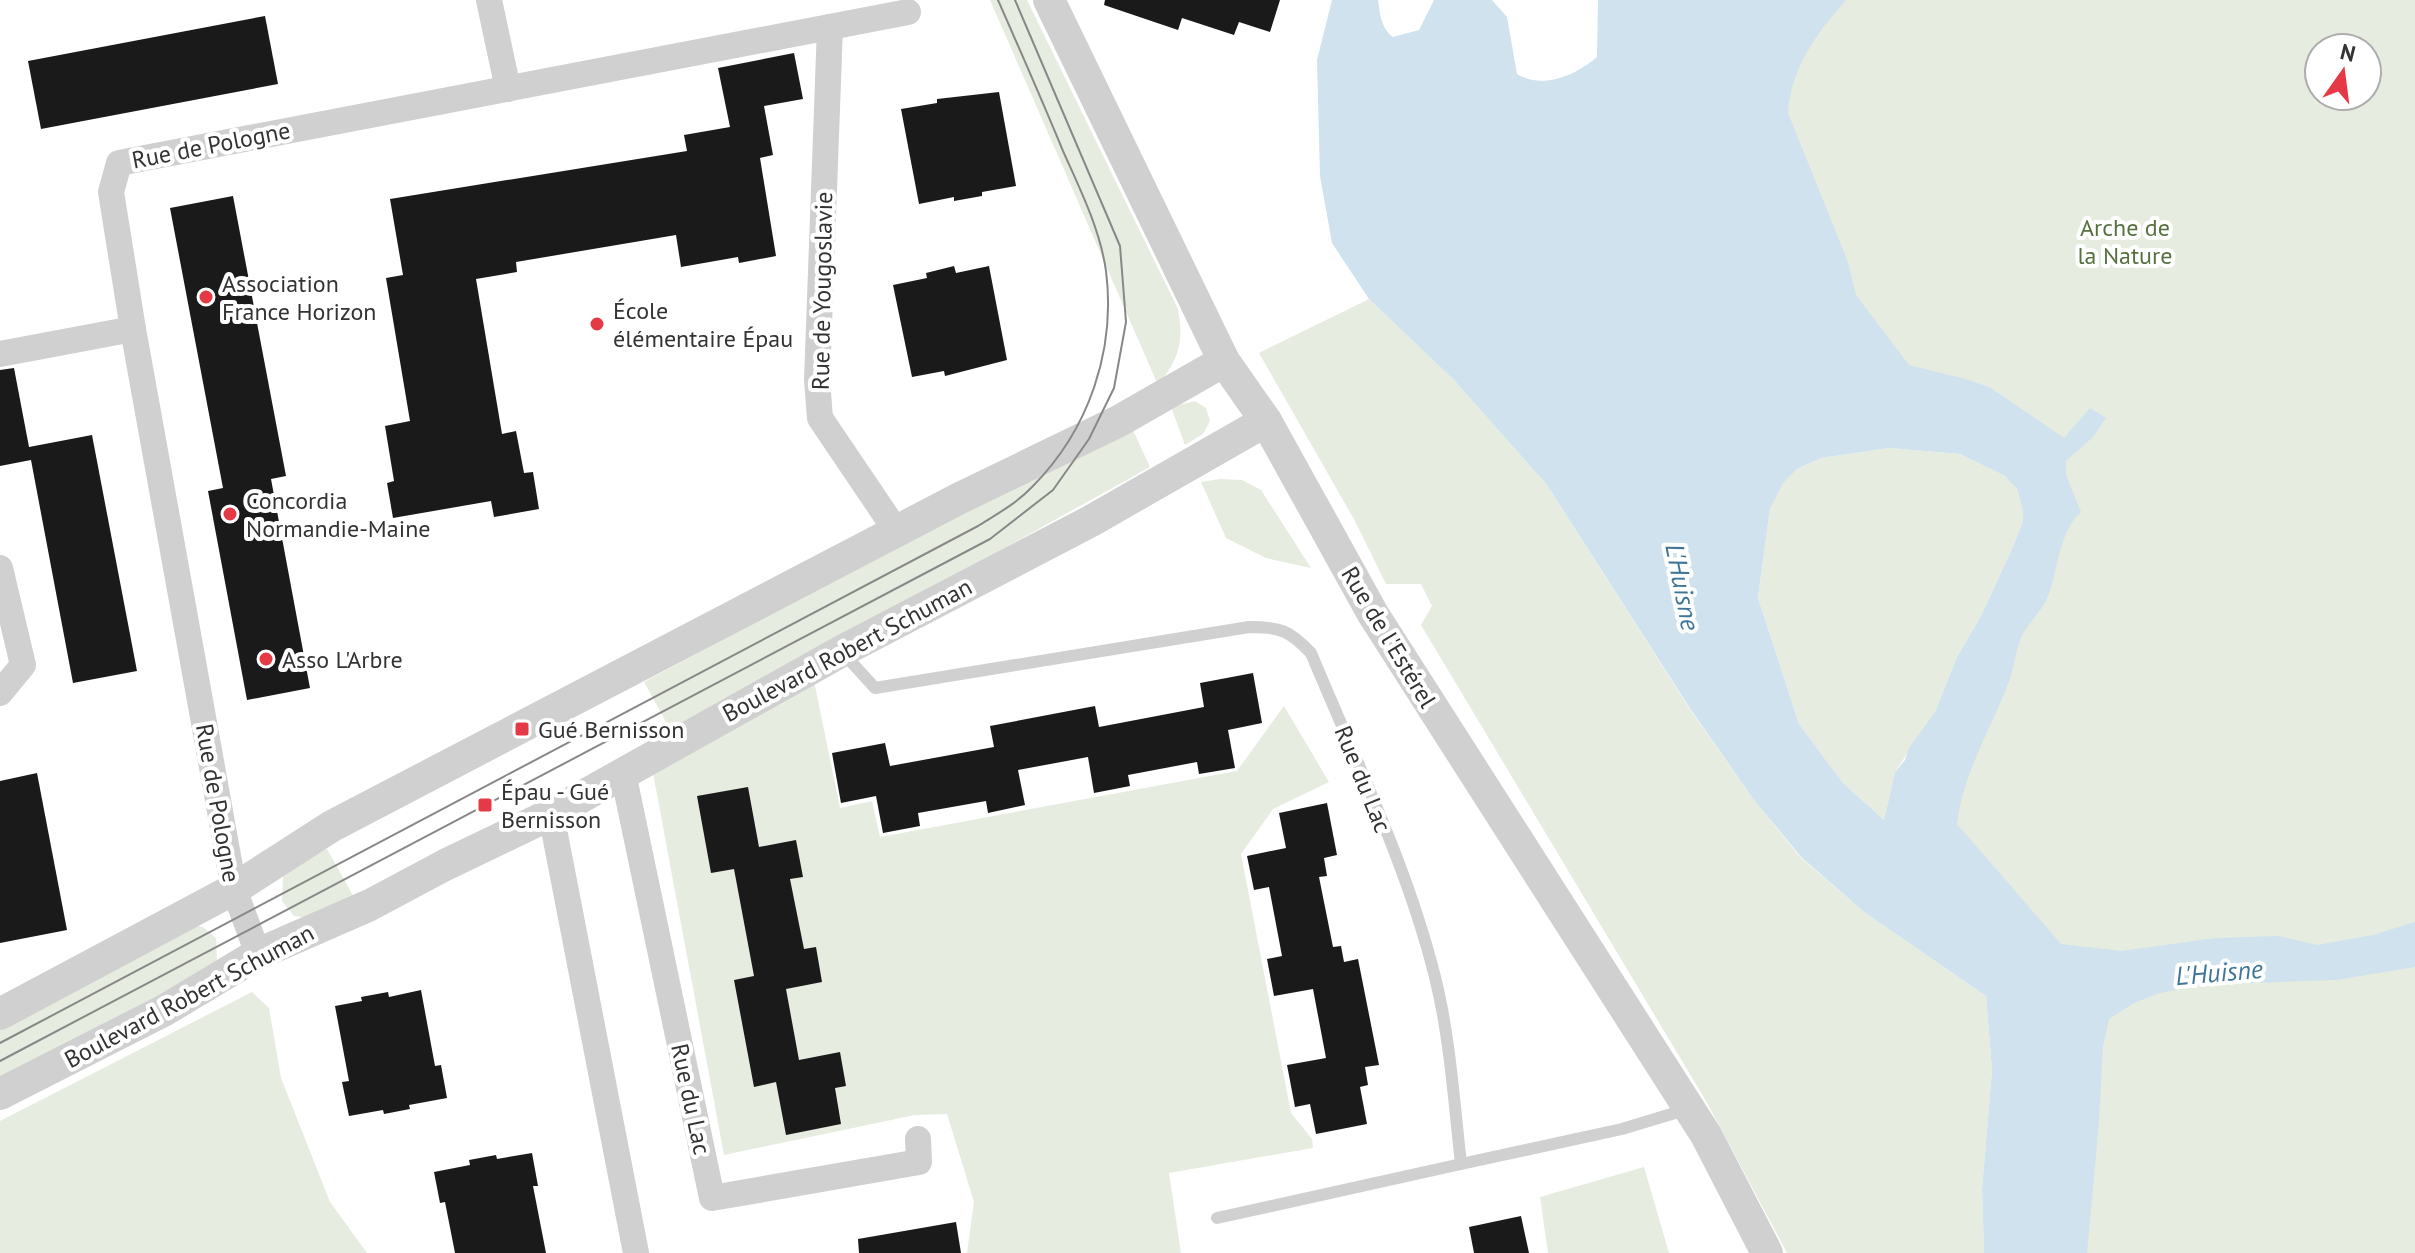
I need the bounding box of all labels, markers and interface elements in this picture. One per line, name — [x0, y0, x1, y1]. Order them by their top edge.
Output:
north arrow — [2303, 32, 2383, 112]
text: N — [2337, 37, 2358, 68]
street label: Rue de Pologne — [129, 114, 293, 176]
street label: Rue de Yougoslavie — [805, 192, 839, 390]
park label: Arche de la Nature — [2078, 212, 2172, 271]
place label: Association France Horizon — [222, 268, 376, 327]
marker: Association France Horizon — [197, 288, 215, 306]
place label: École élémentaire Épau — [613, 295, 793, 354]
marker: École élémentaire Épau — [588, 315, 606, 333]
place label: Concordia Normandie-Maine — [246, 485, 431, 544]
marker: Concordia Normandie-Maine — [221, 505, 239, 523]
water label: L'Huisne — [1658, 541, 1708, 633]
street label: Rue de l'Estérel — [1335, 561, 1443, 713]
street label: Boulevard Robert Schuman — [717, 571, 977, 729]
place label: Asso L'Arbre — [282, 644, 403, 675]
marker: Asso L'Arbre — [257, 650, 275, 668]
place label: Gué Bernisson — [538, 714, 684, 745]
marker: Gué Bernisson — [513, 720, 531, 738]
street label: Rue de Pologne — [189, 721, 247, 885]
street label: Rue du Lac — [1328, 721, 1399, 837]
place label: Épau - Gué Bernisson — [501, 776, 609, 835]
marker: Épau - Gué Bernisson — [476, 796, 494, 814]
street label: Boulevard Robert Schuman — [59, 917, 319, 1075]
water label: L'Huisne — [2174, 952, 2264, 992]
street label: Rue du Lac — [664, 1041, 718, 1157]

